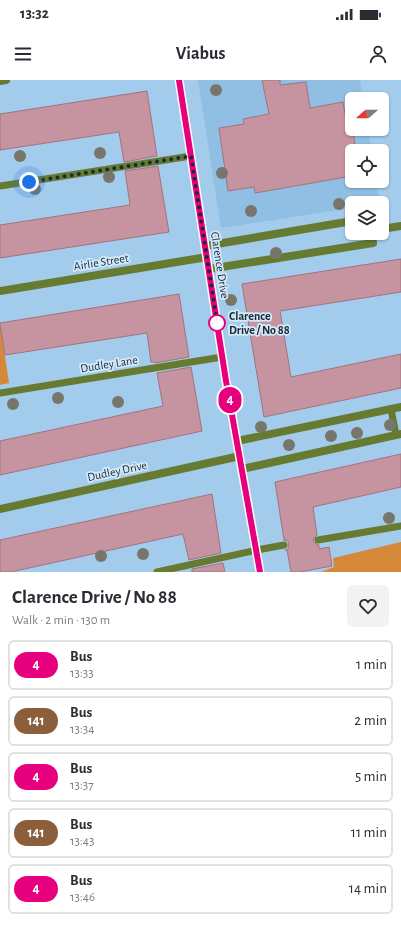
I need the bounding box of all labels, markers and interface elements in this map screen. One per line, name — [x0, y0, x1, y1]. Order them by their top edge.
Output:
text: 13:32 — [20, 6, 49, 21]
icon: menu — [12, 43, 34, 65]
icon: person — [367, 43, 389, 65]
text: Viabus — [176, 45, 225, 63]
north arrow — [345, 92, 389, 136]
map controls — [345, 92, 389, 240]
button: locate — [345, 144, 389, 188]
your location — [19, 172, 39, 192]
button: layers — [345, 196, 389, 240]
street label: Clarence Drive — [209, 231, 231, 299]
street label: Airlie Street — [73, 252, 129, 272]
place label: Clarence Drive / No 88 — [229, 310, 290, 336]
marker: Clarence Drive / No 88 — [208, 314, 226, 332]
street label: Dudley Lane — [80, 354, 139, 375]
line badge: 4 — [217, 387, 243, 413]
text: 4 — [226, 393, 234, 407]
street label: Dudley Drive — [86, 459, 148, 484]
button: heart — [347, 585, 389, 627]
text: Clarence Drive / No 88 — [12, 588, 177, 607]
text: Walk · 2 min · 130 m — [12, 614, 110, 627]
text: Bus — [70, 649, 92, 664]
text: 1 min — [356, 657, 387, 672]
text: 4 — [32, 658, 40, 672]
text: 13:33 — [70, 667, 94, 680]
text: Bus — [70, 705, 92, 720]
text: 2 min — [354, 713, 387, 728]
text: 141 — [27, 714, 45, 728]
text: 13:34 — [70, 723, 94, 736]
text: Bus — [70, 761, 92, 776]
text: 5 min — [355, 769, 387, 784]
text: 4 — [32, 770, 40, 784]
text: 13:37 — [70, 779, 94, 792]
text: Bus — [70, 817, 92, 832]
text: 11 min — [351, 825, 387, 840]
text: 141 — [27, 826, 45, 840]
text: 13:43 — [70, 835, 94, 848]
text: Bus — [70, 873, 92, 888]
text: 14 min — [349, 881, 387, 896]
text: 4 — [32, 882, 40, 896]
text: 13:46 — [70, 891, 95, 904]

